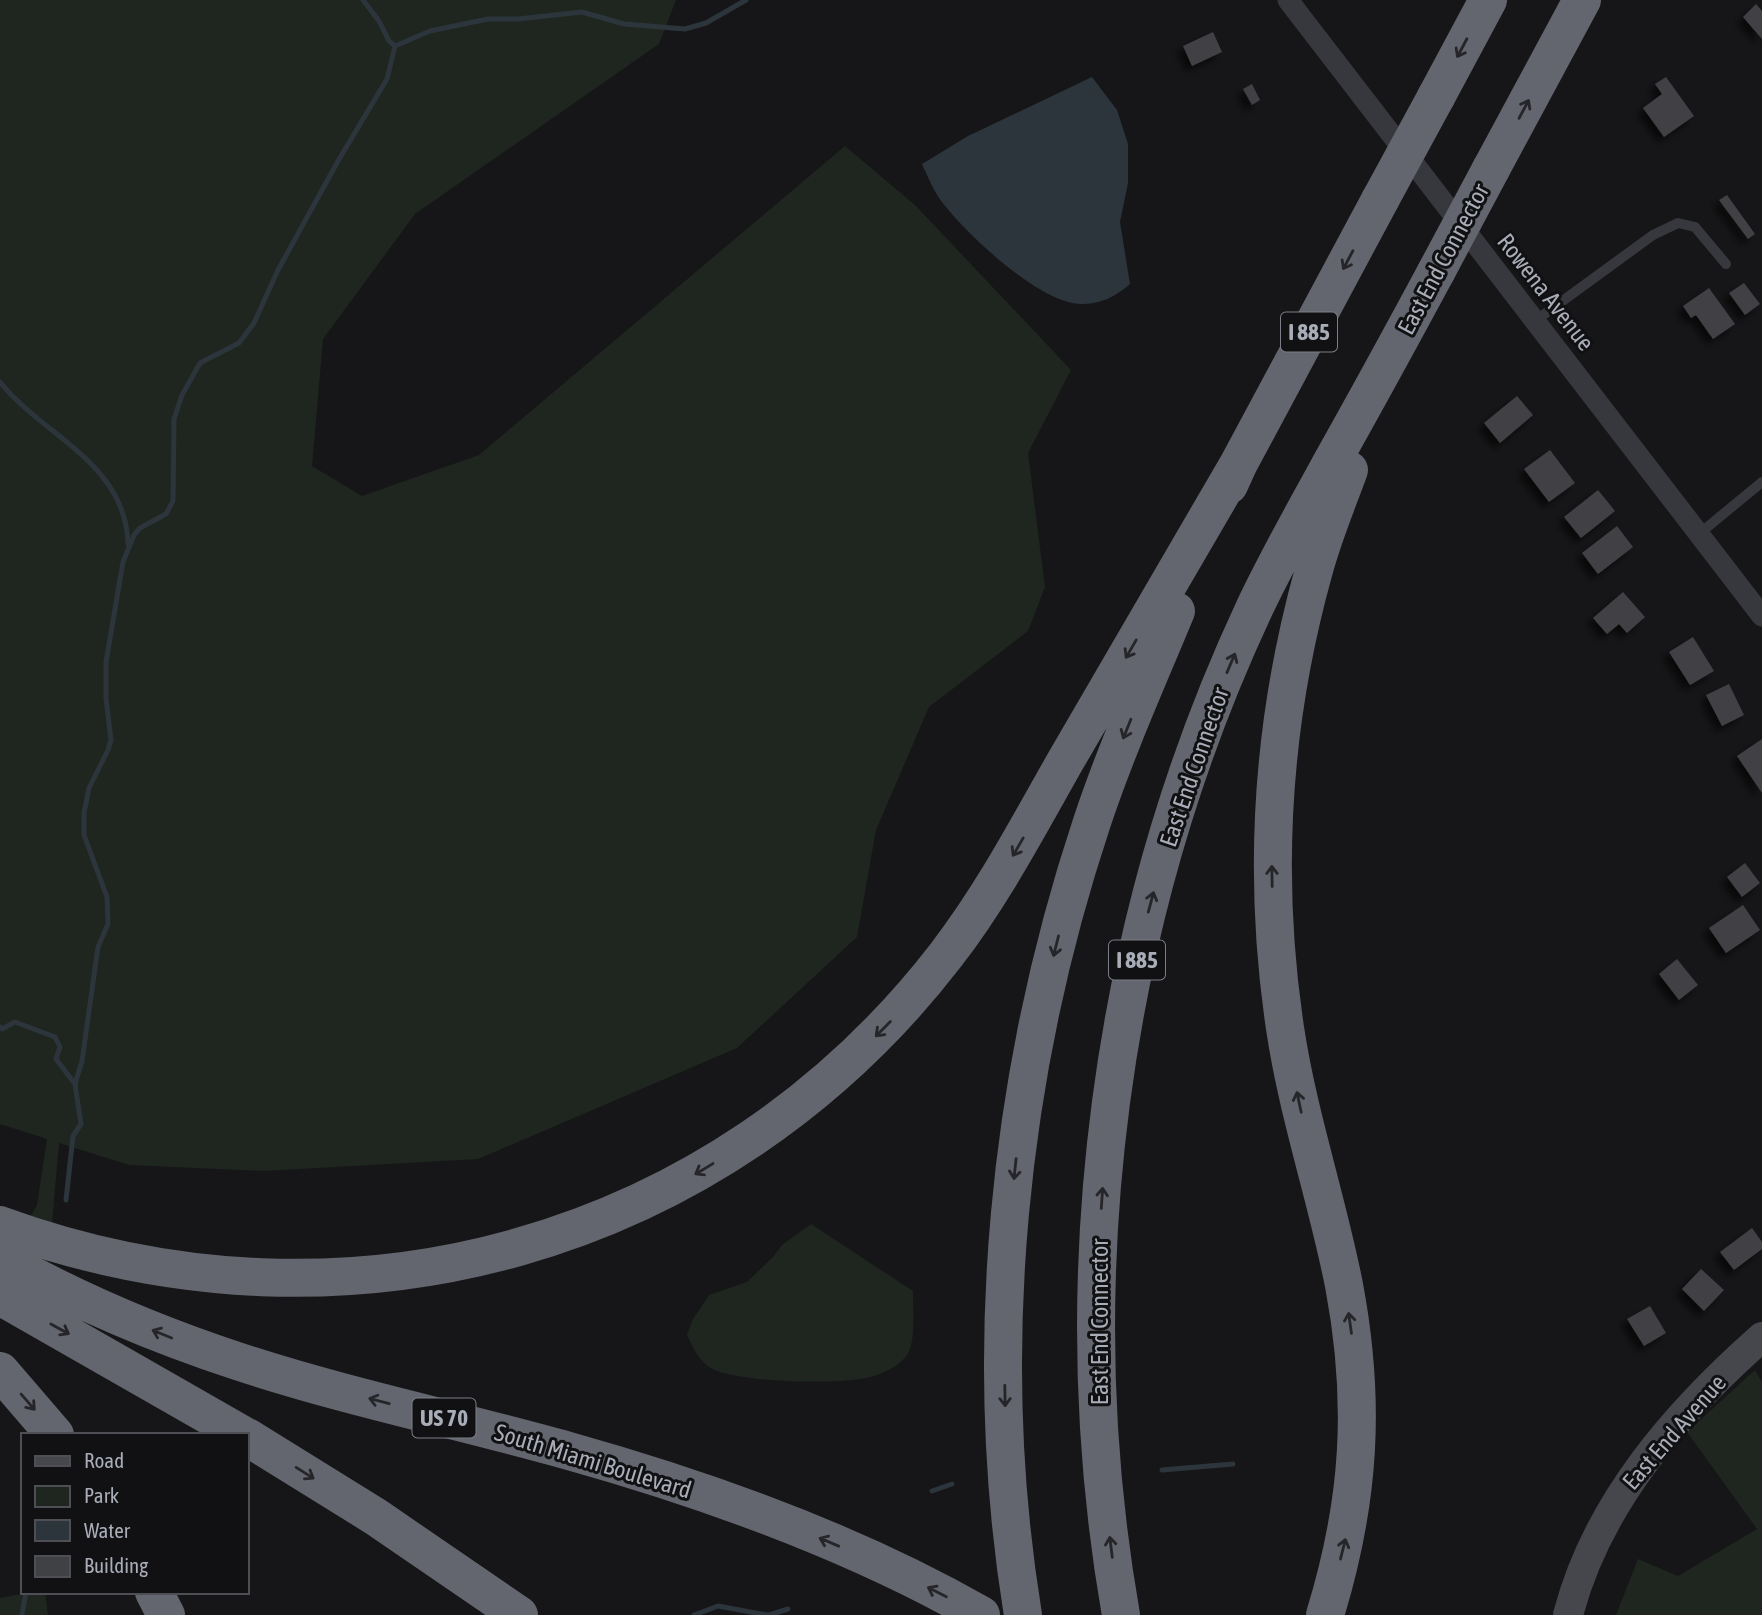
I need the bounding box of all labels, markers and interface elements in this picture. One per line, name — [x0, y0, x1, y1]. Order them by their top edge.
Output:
one-way arrow — [1455, 38, 1469, 58]
one-way arrow — [1517, 99, 1531, 120]
street label: East End Connector — [1392, 178, 1494, 339]
street label: Rowena Avenue — [1492, 228, 1600, 356]
one-way arrow — [1341, 249, 1354, 270]
road number: I 885 — [1281, 312, 1337, 352]
one-way arrow — [1123, 639, 1137, 659]
one-way arrow — [1225, 653, 1238, 674]
street label: East End Connector — [1154, 683, 1234, 850]
one-way arrow — [1120, 718, 1133, 740]
one-way arrow — [1011, 836, 1024, 857]
one-way arrow — [1265, 865, 1279, 888]
one-way arrow — [1145, 891, 1158, 914]
one-way arrow — [1049, 934, 1062, 956]
road number: I 885 — [1109, 940, 1165, 979]
one-way arrow — [874, 1020, 891, 1037]
one-way arrow — [1292, 1091, 1306, 1114]
one-way arrow — [1009, 1157, 1022, 1180]
one-way arrow — [694, 1162, 714, 1176]
one-way arrow — [1096, 1188, 1109, 1210]
street label: East End Connector — [1086, 1238, 1113, 1405]
one-way arrow — [1343, 1312, 1356, 1335]
one-way arrow — [49, 1322, 69, 1336]
one-way arrow — [152, 1326, 173, 1339]
street label: East End Avenue — [1617, 1369, 1731, 1495]
one-way arrow — [998, 1384, 1012, 1407]
one-way arrow — [20, 1393, 36, 1411]
one-way arrow — [368, 1394, 391, 1407]
road number: US 70 — [412, 1399, 476, 1438]
street label: South Miami Boulevard — [492, 1418, 694, 1504]
legend — [21, 1433, 248, 1594]
text: Road — [84, 1448, 124, 1472]
one-way arrow — [295, 1465, 314, 1480]
text: Park — [84, 1483, 119, 1507]
text: Water — [84, 1518, 131, 1542]
one-way arrow — [819, 1535, 841, 1548]
one-way arrow — [1104, 1537, 1117, 1559]
one-way arrow — [1337, 1538, 1350, 1561]
text: Building — [84, 1553, 148, 1577]
one-way arrow — [927, 1584, 948, 1598]

